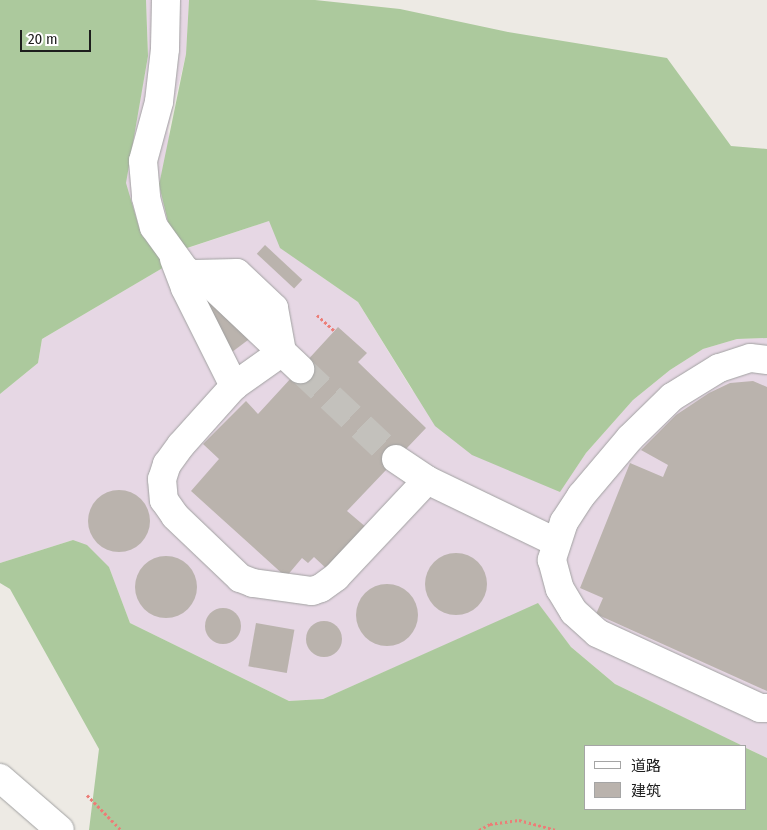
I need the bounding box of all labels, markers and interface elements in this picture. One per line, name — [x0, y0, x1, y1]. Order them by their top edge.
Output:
scale bar — [22, 20, 94, 52]
text: 20 m — [28, 30, 58, 48]
legend — [584, 745, 747, 810]
text: 道路 — [631, 757, 661, 775]
text: 建筑 — [631, 782, 661, 800]

